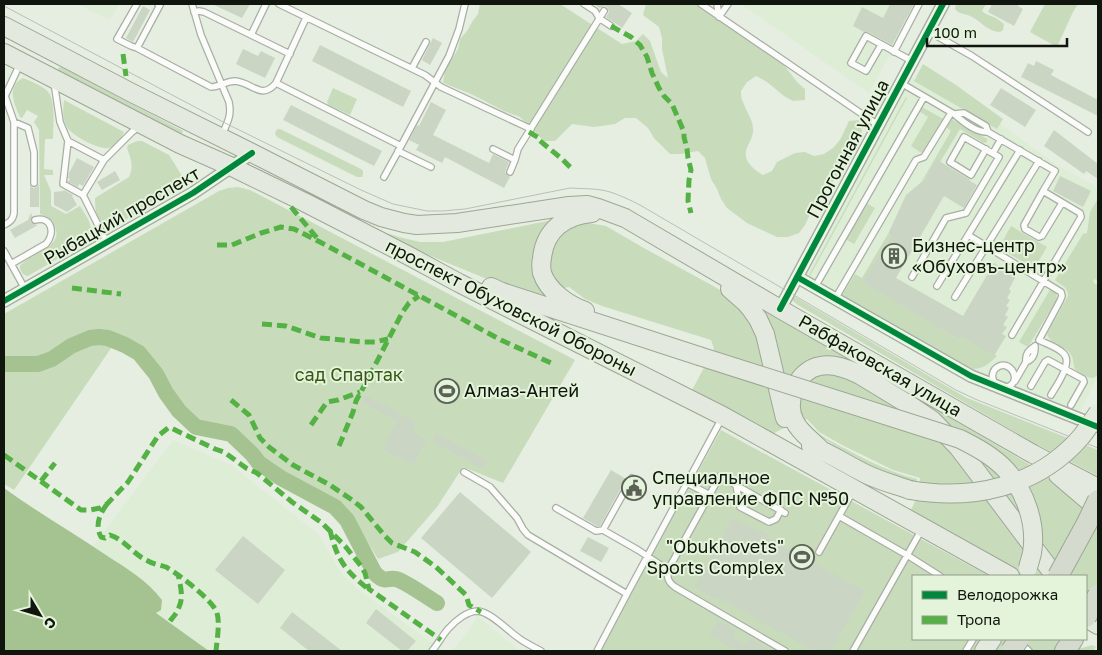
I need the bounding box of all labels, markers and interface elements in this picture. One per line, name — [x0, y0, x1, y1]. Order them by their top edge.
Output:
scale bar — [927, 15, 1067, 47]
text: 100 m — [934, 23, 977, 41]
street label: Прогонная улица — [801, 75, 893, 222]
street label: Рыбацкий проспект — [39, 161, 204, 269]
street label: проспект Обуховской Обороны — [382, 234, 641, 380]
place label: Бизнес-центр «Обуховъ-центр» — [912, 234, 1067, 277]
building icon: Бизнес-центр «Обуховъ-центр» — [881, 243, 907, 269]
street label: Рабфаковская улица — [795, 309, 966, 421]
park label: сад Спартак — [295, 363, 403, 385]
sports icon: Алмаз-Антей — [434, 378, 460, 404]
place label: Алмаз-Антей — [464, 379, 579, 401]
place label: Специальное управление ФПС №50 — [652, 466, 849, 509]
public building icon: Специальное управление ФПС №50 — [621, 475, 647, 501]
place label: "Obukhovets" Sports Complex — [646, 535, 784, 578]
sports icon: "Obukhovets" Sports Complex — [789, 544, 815, 570]
legend — [912, 575, 1087, 640]
text: Велодорожка — [957, 585, 1058, 603]
north arrow — [15, 590, 65, 640]
text: Тропа — [957, 610, 1001, 628]
text: С — [41, 614, 60, 633]

